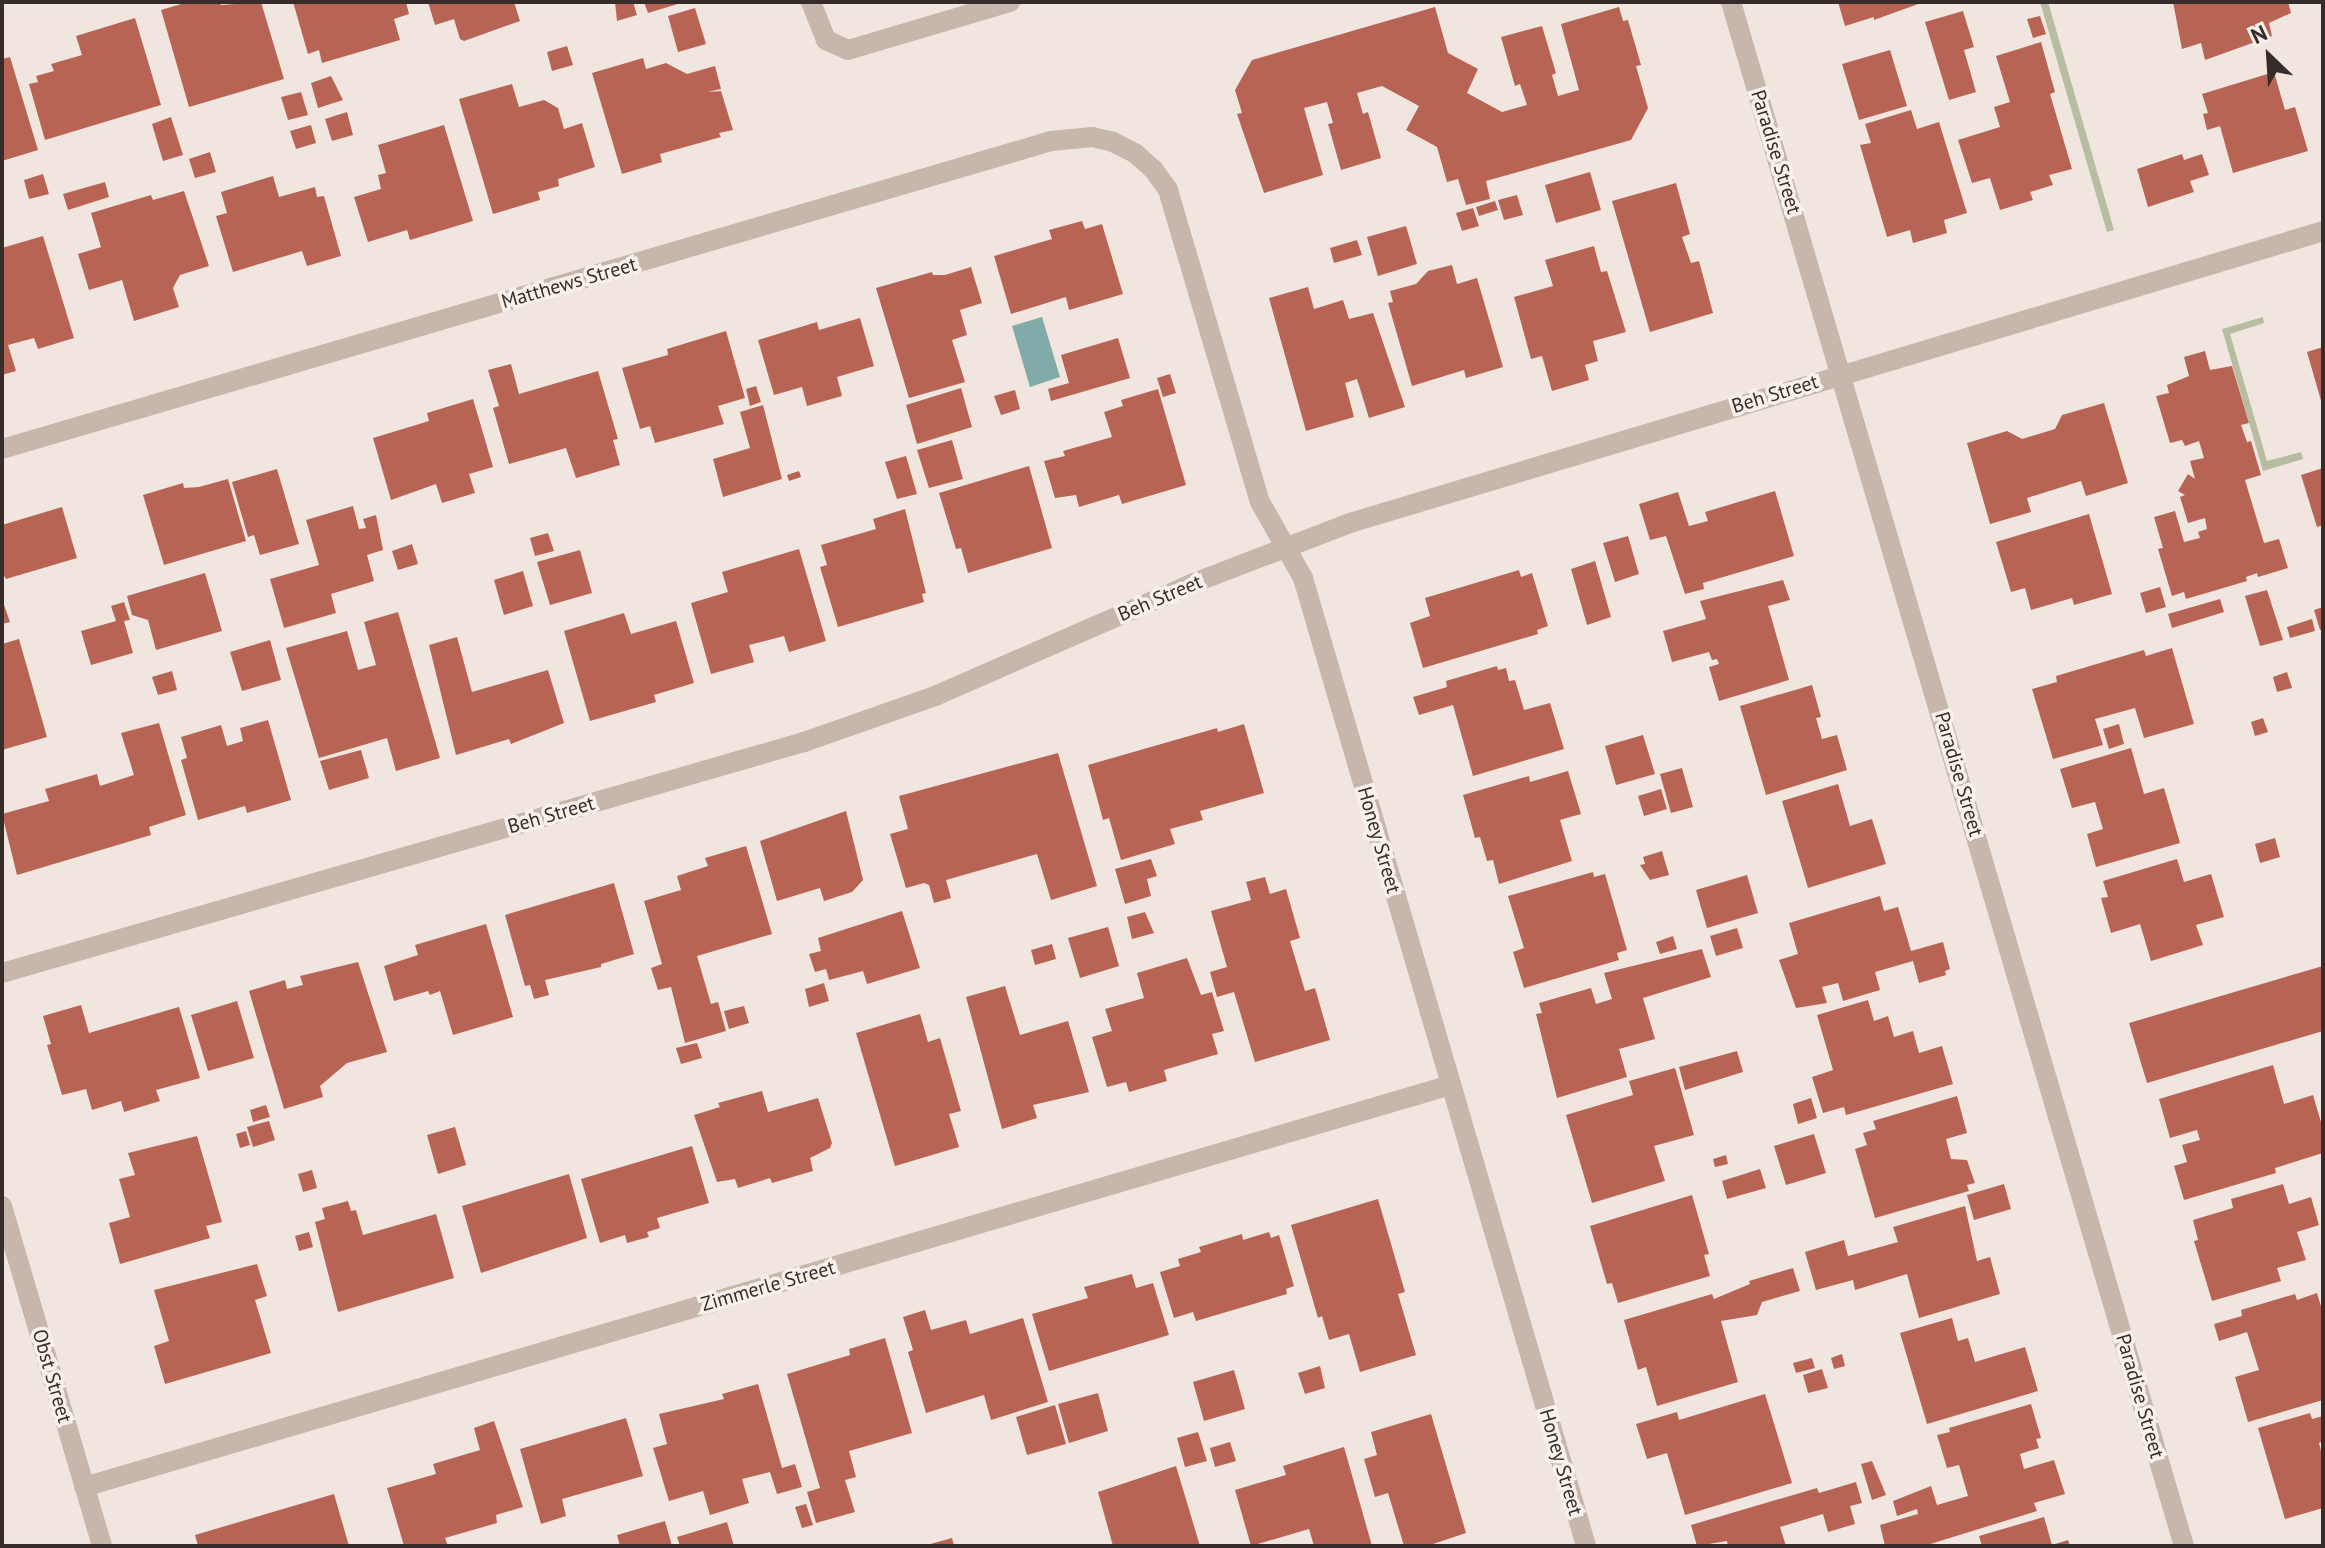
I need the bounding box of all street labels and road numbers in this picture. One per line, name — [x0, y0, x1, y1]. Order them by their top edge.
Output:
street label: Paradise Street — [1746, 87, 1806, 217]
street label: Matthews Street — [499, 252, 639, 314]
street label: Beh Street — [1729, 369, 1821, 419]
street label: Beh Street — [1114, 570, 1206, 626]
street label: Paradise Street — [1930, 709, 1988, 839]
street label: Honey Street — [1352, 784, 1406, 896]
street label: Beh Street — [505, 791, 597, 839]
street label: Zimmerle Street — [698, 1255, 838, 1317]
street label: Obst Street — [27, 1327, 77, 1425]
street label: Paradise Street — [2111, 1331, 2169, 1461]
street label: Honey Street — [1534, 1406, 1588, 1518]

